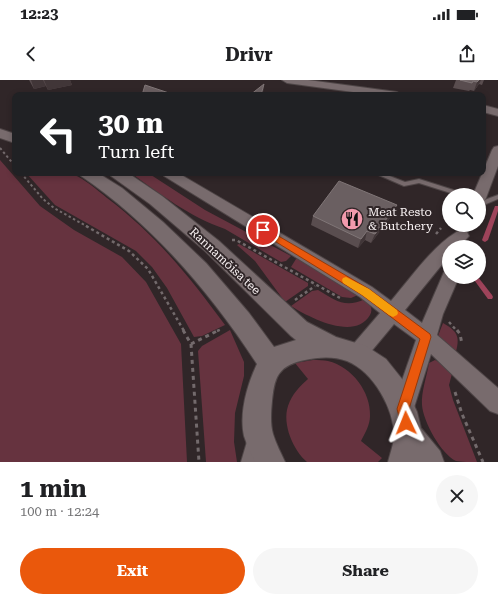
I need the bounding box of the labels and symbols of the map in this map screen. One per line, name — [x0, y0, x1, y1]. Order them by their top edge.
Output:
place label: Meat Resto & Butchery — [368, 205, 434, 233]
restaurant icon: Meat Resto & Butchery — [339, 206, 365, 232]
pin — [246, 213, 280, 247]
street label: Rannamõisa tee — [187, 225, 264, 298]
position arrow — [385, 402, 427, 444]

